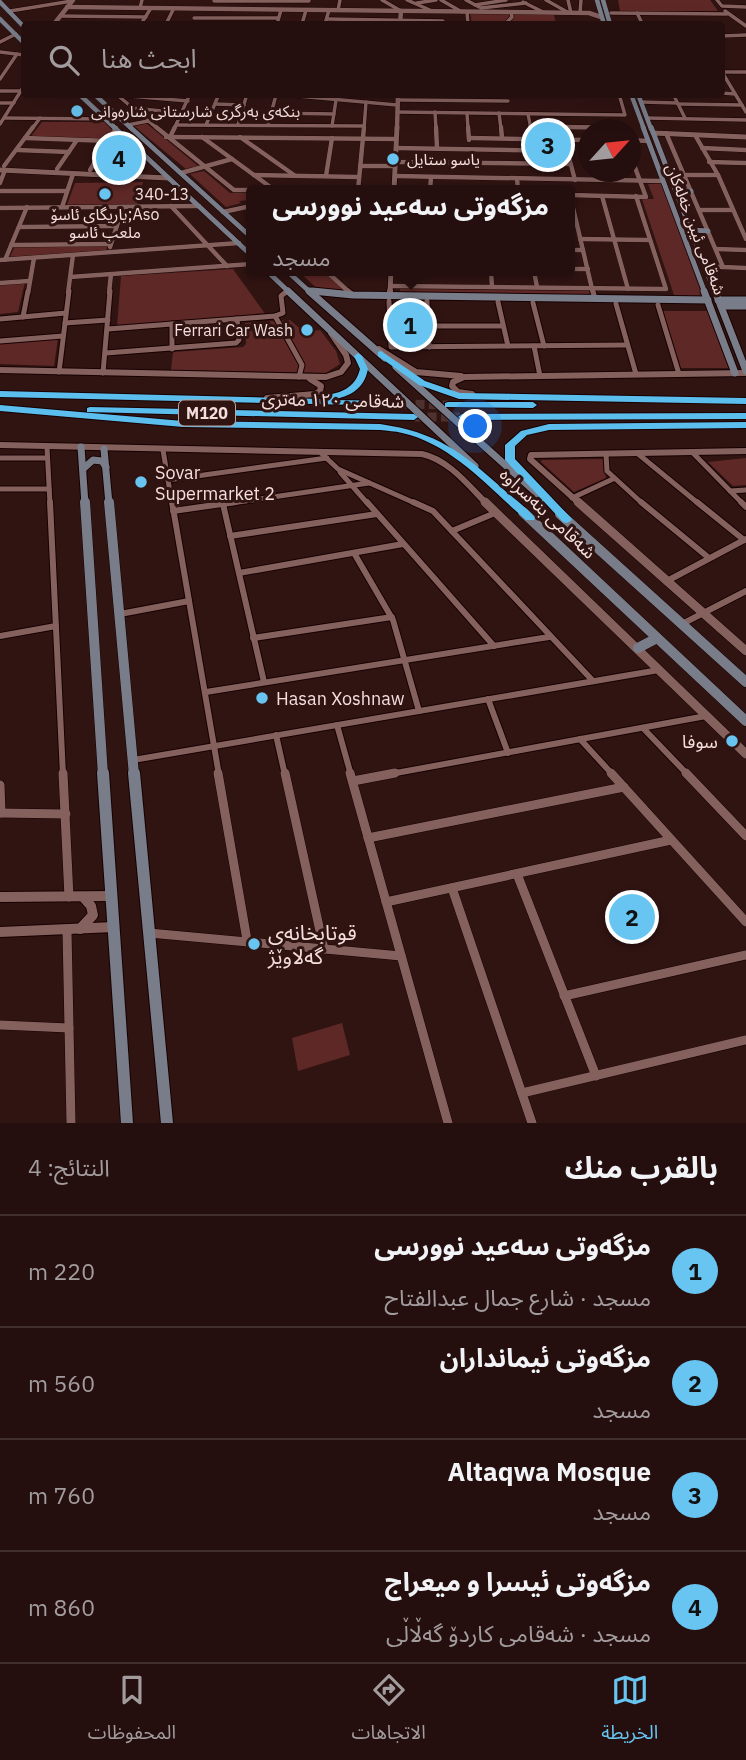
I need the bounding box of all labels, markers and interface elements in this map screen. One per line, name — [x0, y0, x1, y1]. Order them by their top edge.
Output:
search box — [21, 21, 725, 98]
icon: search — [45, 41, 83, 79]
text: ابحث هنا — [101, 41, 197, 75]
place label: بنكەی بەرگری شارستانی شارەوانی — [91, 101, 300, 121]
marker: بنكەی بەرگری شارستانی شارەوانی — [69, 103, 85, 119]
pin: 3 — [525, 119, 571, 171]
north arrow — [578, 119, 641, 182]
pin: 4 — [96, 132, 142, 184]
place label: ياسو ستايل — [407, 149, 480, 169]
marker: ياسو ستايل — [385, 151, 401, 167]
street label: شەقامی ئیبن خەلەکان — [662, 161, 730, 297]
street label: 340-13 — [135, 184, 189, 204]
popup — [246, 185, 575, 276]
marker: یاریگای ئاسۆ;Aso ملعب ئاسو — [97, 186, 113, 202]
text: مزگەوتی سەعید نوورسی — [272, 188, 549, 222]
place label: یاریگای ئاسۆ;Aso ملعب ئاسو — [50, 204, 160, 242]
text: مسجد — [272, 242, 331, 272]
pin: 1 — [387, 299, 433, 351]
place label: Ferrari Car Wash — [174, 320, 293, 340]
marker: Ferrari Car Wash — [299, 322, 315, 338]
street label: شەقامی ١٢٠ مەتری — [261, 387, 405, 413]
road number: M120 — [179, 400, 235, 426]
your location — [458, 409, 492, 443]
place label: Sovar Supermarket 2 — [155, 461, 275, 505]
street label: شەقامی بنەسراوە — [495, 463, 601, 563]
marker: Sovar Supermarket 2 — [133, 474, 149, 490]
place label: Hasan Xoshnaw — [276, 687, 405, 710]
marker: Hasan Xoshnaw — [254, 690, 270, 706]
place label: سوفا — [682, 730, 718, 753]
marker: سوفا — [724, 733, 740, 749]
pin: 2 — [609, 891, 655, 943]
place label: قوتابخانەی گەلاوێژ — [267, 918, 357, 970]
marker: قوتابخانەی گەلاوێژ — [246, 936, 262, 952]
text: بالقرب منك — [565, 1147, 718, 1186]
text: النتائج: 4 — [28, 1152, 110, 1182]
text: مزگەوتی سەعید نوورسی — [374, 1228, 651, 1262]
text: 220 m — [28, 1256, 95, 1286]
text: 1 — [688, 1256, 702, 1286]
text: مسجد · شارع جمال عبدالفتاح — [384, 1282, 651, 1312]
text: مزگەوتی ئیمانداران — [440, 1340, 651, 1374]
text: 560 m — [28, 1368, 95, 1398]
text: 2 — [688, 1368, 702, 1398]
text: مسجد — [592, 1394, 651, 1424]
text: Altaqwa Mosque — [447, 1454, 651, 1488]
text: 760 m — [28, 1480, 95, 1510]
text: 3 — [688, 1480, 702, 1510]
text: مسجد — [592, 1496, 651, 1526]
text: مزگەوتی ئیسرا و میعراج — [385, 1564, 651, 1598]
text: 860 m — [28, 1592, 95, 1622]
text: 4 — [688, 1592, 702, 1622]
text: مسجد · شەقامی کاردۆ گەڵاڵی — [386, 1618, 651, 1648]
tab: المحفوظات — [88, 1671, 176, 1753]
tab: الاتجاهات — [352, 1671, 426, 1753]
tab: الخريطة — [601, 1671, 658, 1753]

